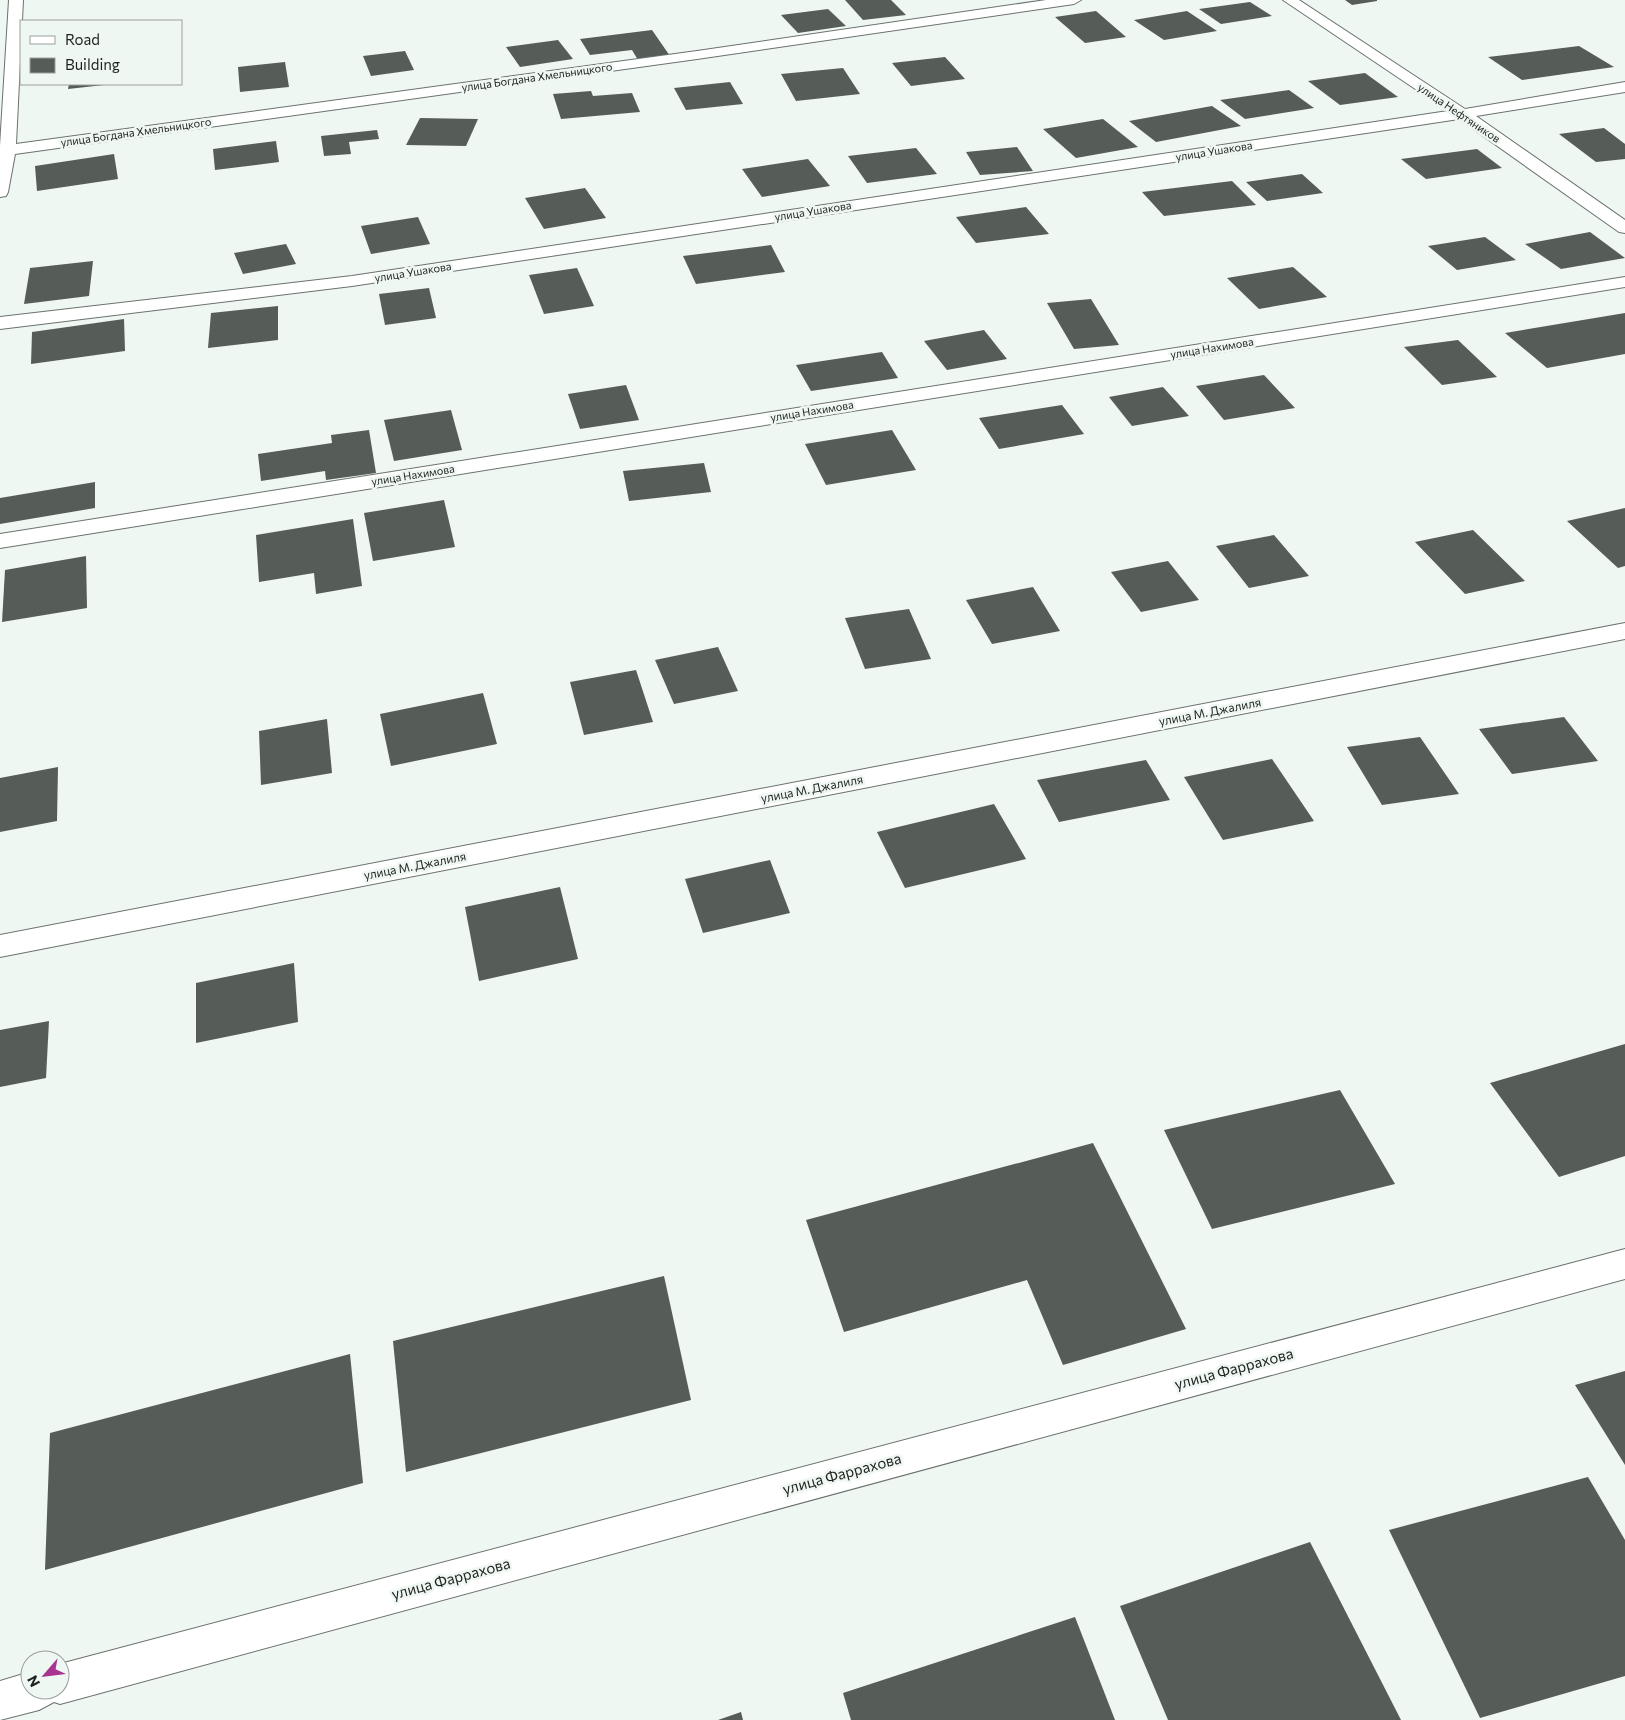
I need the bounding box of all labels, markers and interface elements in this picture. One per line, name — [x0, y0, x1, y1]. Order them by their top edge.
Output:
legend — [20, 20, 182, 85]
text: Road — [65, 30, 100, 48]
text: Building — [65, 55, 120, 73]
street label: улица Богдана Хмельницкого — [461, 59, 614, 94]
street label: улица Нефтяников — [1416, 80, 1503, 145]
street label: улица Богдана Хмельницкого — [60, 114, 213, 149]
street label: улица Ушакова — [1175, 138, 1253, 163]
street label: улица Ушакова — [774, 198, 852, 223]
street label: улица Ушакова — [374, 259, 452, 284]
street label: улица Нахимова — [1169, 334, 1255, 361]
street label: улица Нахимова — [769, 397, 855, 424]
street label: улица Нахимова — [370, 461, 456, 488]
street label: улица М. Джалиля — [1157, 694, 1262, 728]
street label: улица М. Джалиля — [759, 771, 864, 805]
street label: улица М. Джалиля — [362, 848, 467, 882]
street label: улица Фаррахова — [1172, 1344, 1295, 1393]
street label: улица Фаррахова — [780, 1449, 903, 1498]
street label: улица Фаррахова — [389, 1554, 512, 1603]
north arrow — [20, 1650, 70, 1700]
text: N — [23, 1673, 43, 1690]

